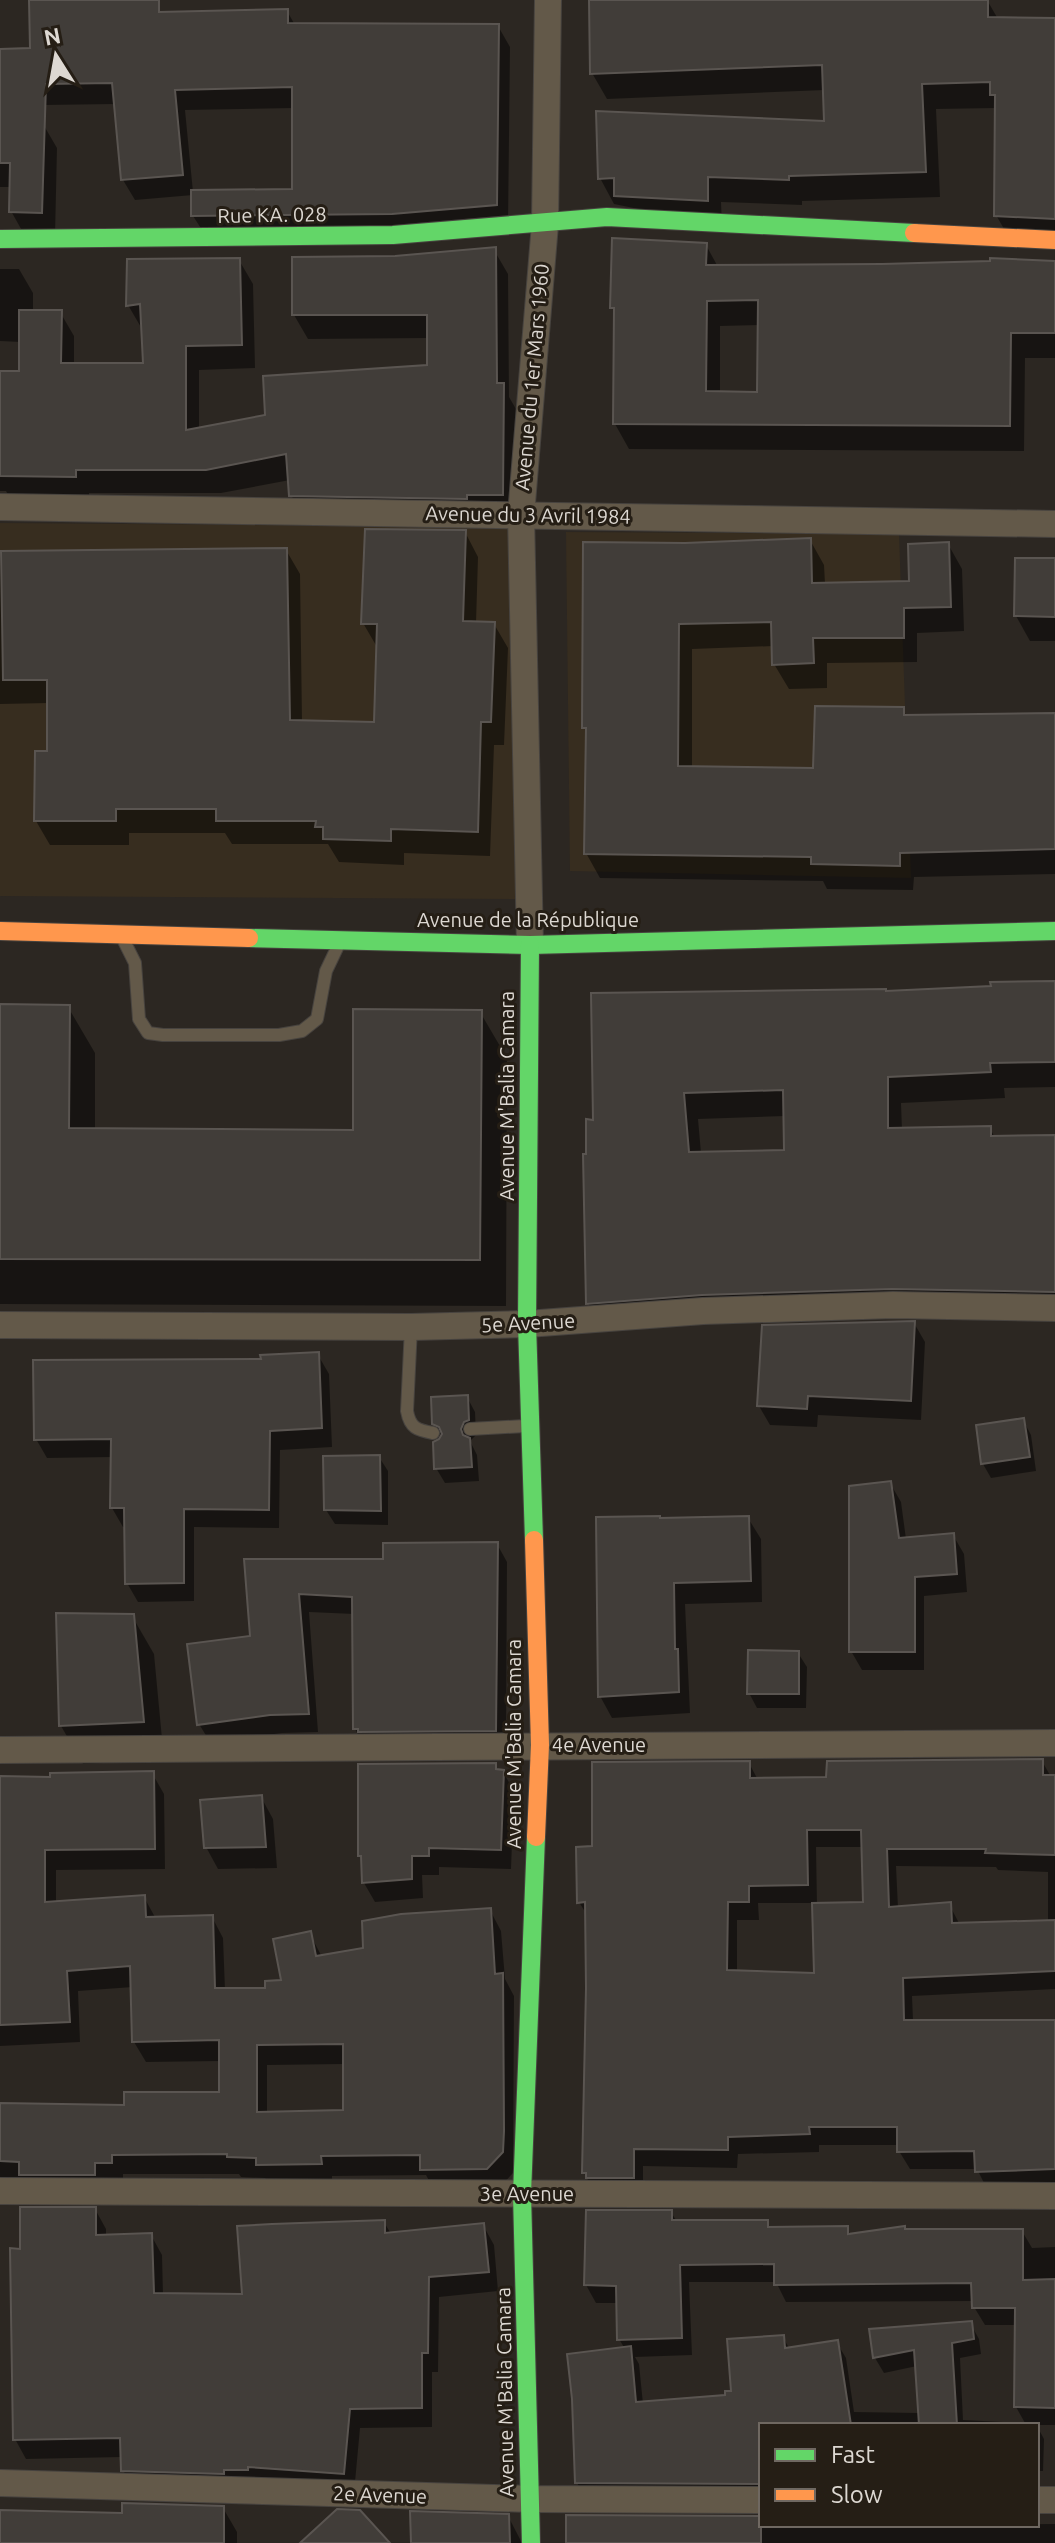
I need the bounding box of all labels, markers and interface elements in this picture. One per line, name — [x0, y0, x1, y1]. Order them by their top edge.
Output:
north arrow — [16, 16, 96, 96]
text: N — [42, 22, 63, 50]
street label: Rue KA. 028 — [217, 202, 327, 227]
street label: Avenue du 1er Mars 1960 — [510, 263, 553, 491]
street label: Avenue du 3 Avril 1984 — [425, 501, 631, 528]
street label: Avenue de la République — [417, 908, 639, 931]
street label: Avenue M'Balia Camara — [495, 991, 518, 1201]
street label: 5e Avenue — [480, 1309, 576, 1336]
street label: Avenue M'Balia Camara — [502, 1639, 525, 1849]
street label: 4e Avenue — [552, 1733, 646, 1756]
street label: 3e Avenue — [480, 2182, 574, 2205]
street label: Avenue M'Balia Camara — [491, 2287, 518, 2497]
legend — [759, 2423, 1039, 2527]
text: Fast — [831, 2441, 875, 2468]
street label: 2e Avenue — [333, 2481, 428, 2508]
text: Slow — [831, 2481, 883, 2508]

